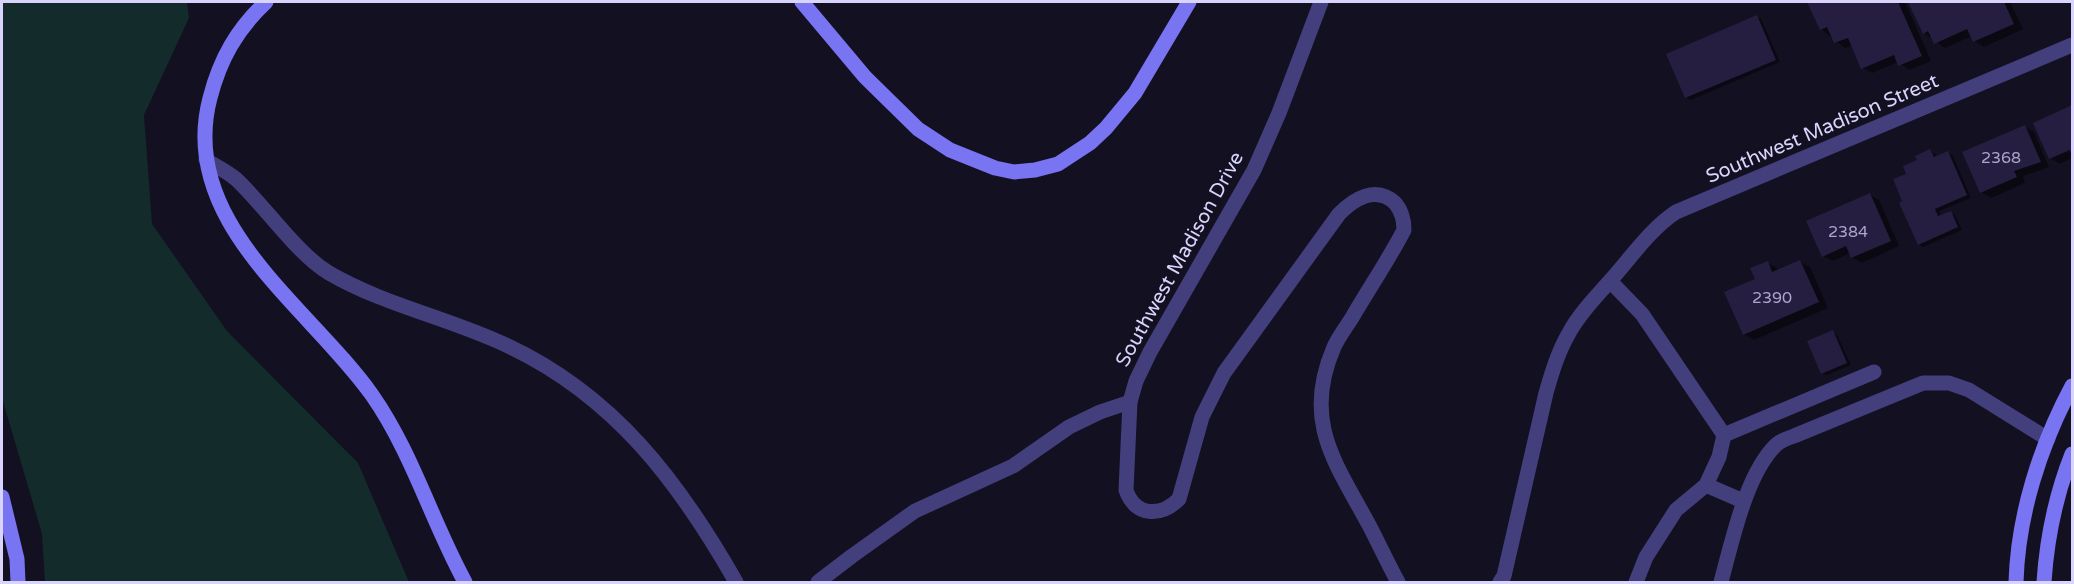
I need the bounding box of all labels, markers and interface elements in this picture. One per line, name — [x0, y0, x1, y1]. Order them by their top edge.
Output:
street label: Southwest Madison Street — [1703, 69, 1943, 189]
street label: Southwest Madison Drive — [1111, 148, 1249, 371]
house number: 2368 — [1981, 148, 2021, 168]
house number: 2384 — [1828, 222, 1868, 242]
house number: 2390 — [1752, 288, 1792, 308]

